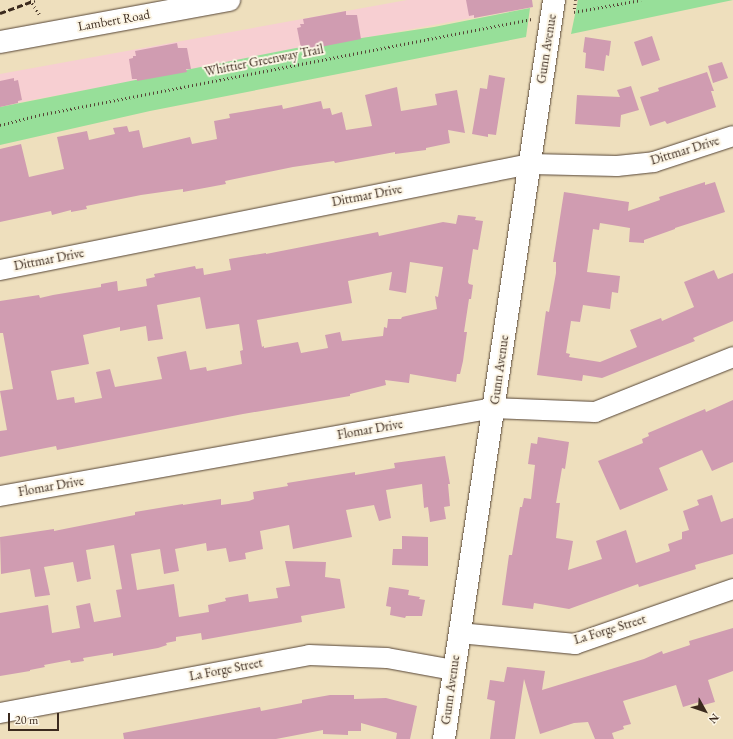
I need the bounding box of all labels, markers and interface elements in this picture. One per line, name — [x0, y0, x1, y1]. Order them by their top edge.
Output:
street label: Lambert Road — [77, 7, 151, 35]
street label: Gunn Avenue — [534, 13, 560, 85]
street label: Whittier Greenway Trail — [203, 42, 325, 80]
street label: Dittmar Drive — [649, 133, 721, 169]
street label: Dittmar Drive — [331, 182, 403, 210]
street label: Dittmar Drive — [13, 246, 85, 274]
street label: Gunn Avenue — [487, 334, 513, 406]
street label: Flomar Drive — [336, 417, 404, 443]
street label: Flomar Drive — [17, 474, 85, 500]
street label: La Forge Street — [572, 612, 648, 648]
street label: Gunn Avenue — [438, 654, 464, 726]
street label: La Forge Street — [188, 655, 264, 685]
north arrow — [685, 691, 725, 731]
scale bar — [10, 705, 61, 731]
text: N — [706, 711, 722, 727]
text: 20 m — [15, 712, 38, 728]

